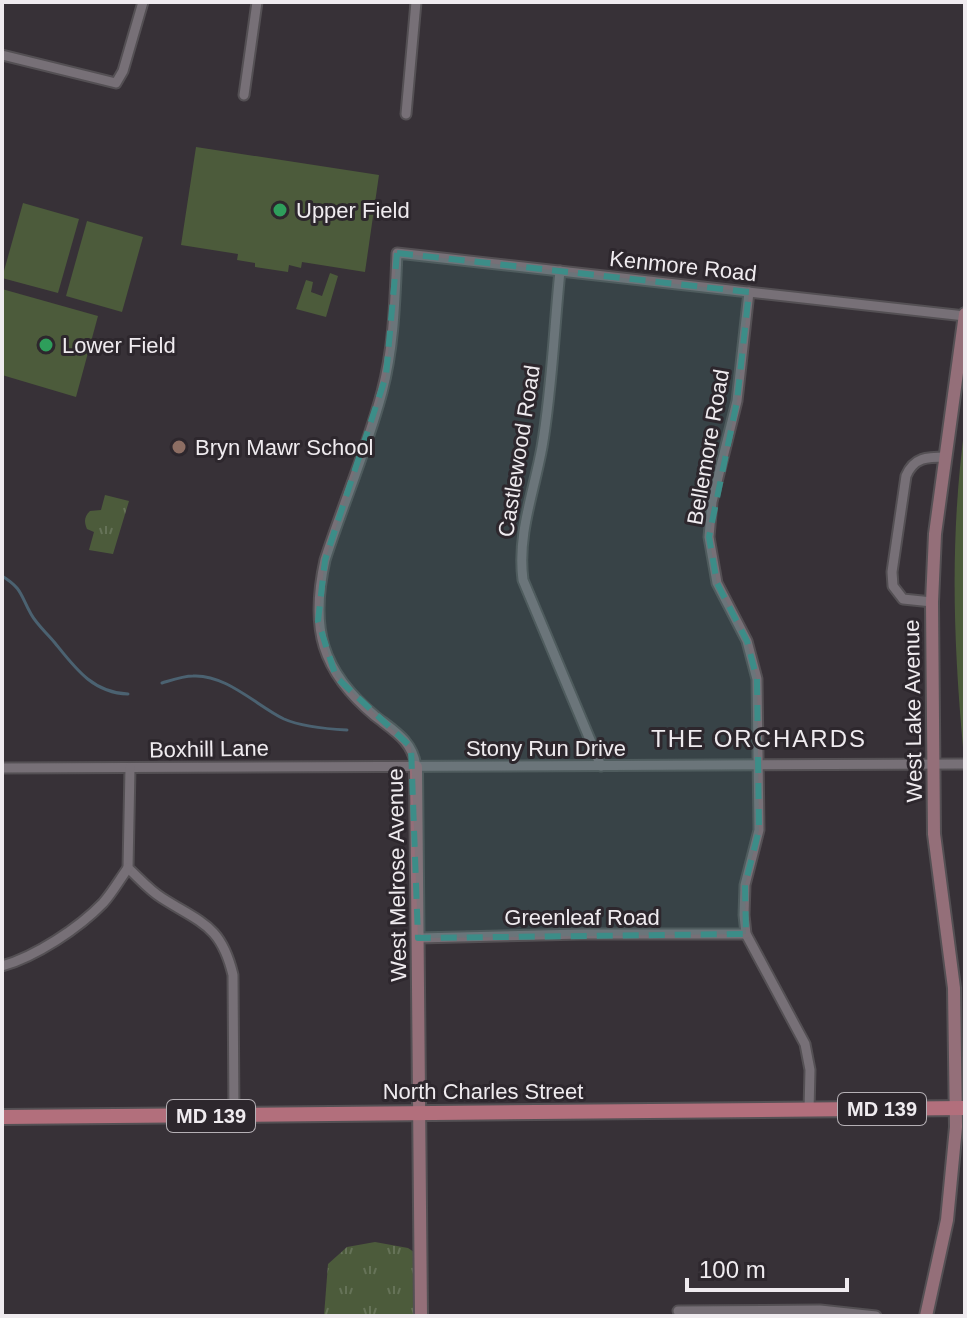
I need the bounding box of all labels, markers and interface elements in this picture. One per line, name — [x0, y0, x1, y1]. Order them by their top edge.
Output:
place label: Upper Field — [296, 198, 410, 223]
marker: Upper Field — [271, 201, 289, 219]
street label: Kenmore Road — [608, 246, 758, 286]
place label: Lower Field — [62, 333, 176, 358]
marker: Lower Field — [37, 336, 55, 354]
street label: Castlewood Road — [493, 363, 545, 539]
street label: Bellemore Road — [682, 367, 734, 527]
place label: Bryn Mawr School — [195, 435, 374, 460]
marker: Bryn Mawr School — [170, 438, 188, 456]
street label: West Lake Avenue — [899, 619, 927, 803]
district label: THE ORCHARDS — [651, 725, 867, 752]
street label: Boxhill Lane — [149, 735, 269, 763]
street label: Stony Run Drive — [466, 736, 626, 761]
street label: West Melrose Avenue — [383, 768, 411, 982]
street label: Greenleaf Road — [504, 905, 660, 930]
street label: North Charles Street — [383, 1079, 583, 1104]
road number: MD 139 — [838, 1093, 926, 1125]
road number: MD 139 — [167, 1100, 255, 1132]
scale bar — [687, 1242, 847, 1292]
text: 100 m — [699, 1256, 766, 1283]

